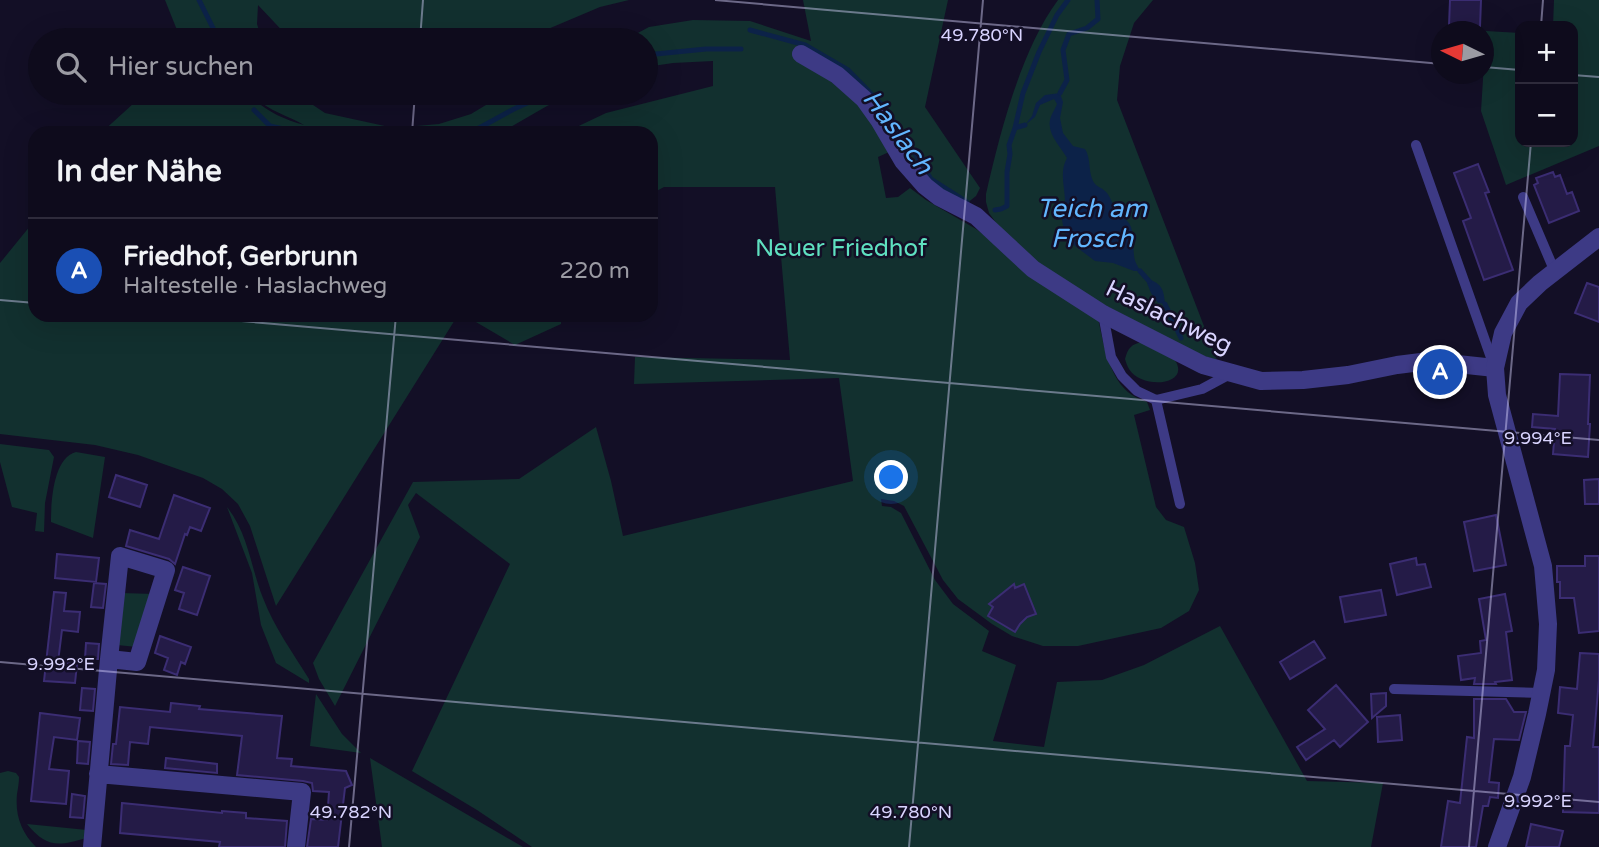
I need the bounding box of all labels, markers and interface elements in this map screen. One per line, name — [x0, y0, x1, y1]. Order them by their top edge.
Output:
north arrow — [1431, 21, 1494, 84]
map controls — [1515, 21, 1578, 147]
button: + — [1515, 21, 1578, 84]
text: 49.780°N — [941, 24, 1023, 46]
search box — [28, 28, 658, 105]
icon: search — [52, 48, 90, 86]
text: Hier suchen — [108, 51, 254, 82]
water label: Haslach — [856, 84, 940, 181]
button: − — [1515, 84, 1578, 147]
text: In der Nähe — [56, 153, 222, 190]
water label: Teich am Frosch — [1037, 193, 1148, 254]
park label: Neuer Friedhof — [755, 234, 928, 263]
text: Friedhof, Gerbrunn — [123, 241, 358, 272]
text: A — [70, 257, 88, 285]
text: 220 m — [560, 257, 630, 285]
text: Haltestelle · Haslachweg — [123, 272, 387, 300]
street label: Haslachweg — [1101, 274, 1237, 360]
pin: A — [1417, 346, 1463, 398]
text: 9.994°E — [1504, 427, 1572, 449]
your location — [874, 460, 908, 494]
text: 9.992°E — [27, 653, 95, 675]
text: 9.992°E — [1504, 790, 1572, 812]
text: 49.782°N — [310, 801, 392, 823]
text: 49.780°N — [870, 801, 952, 823]

